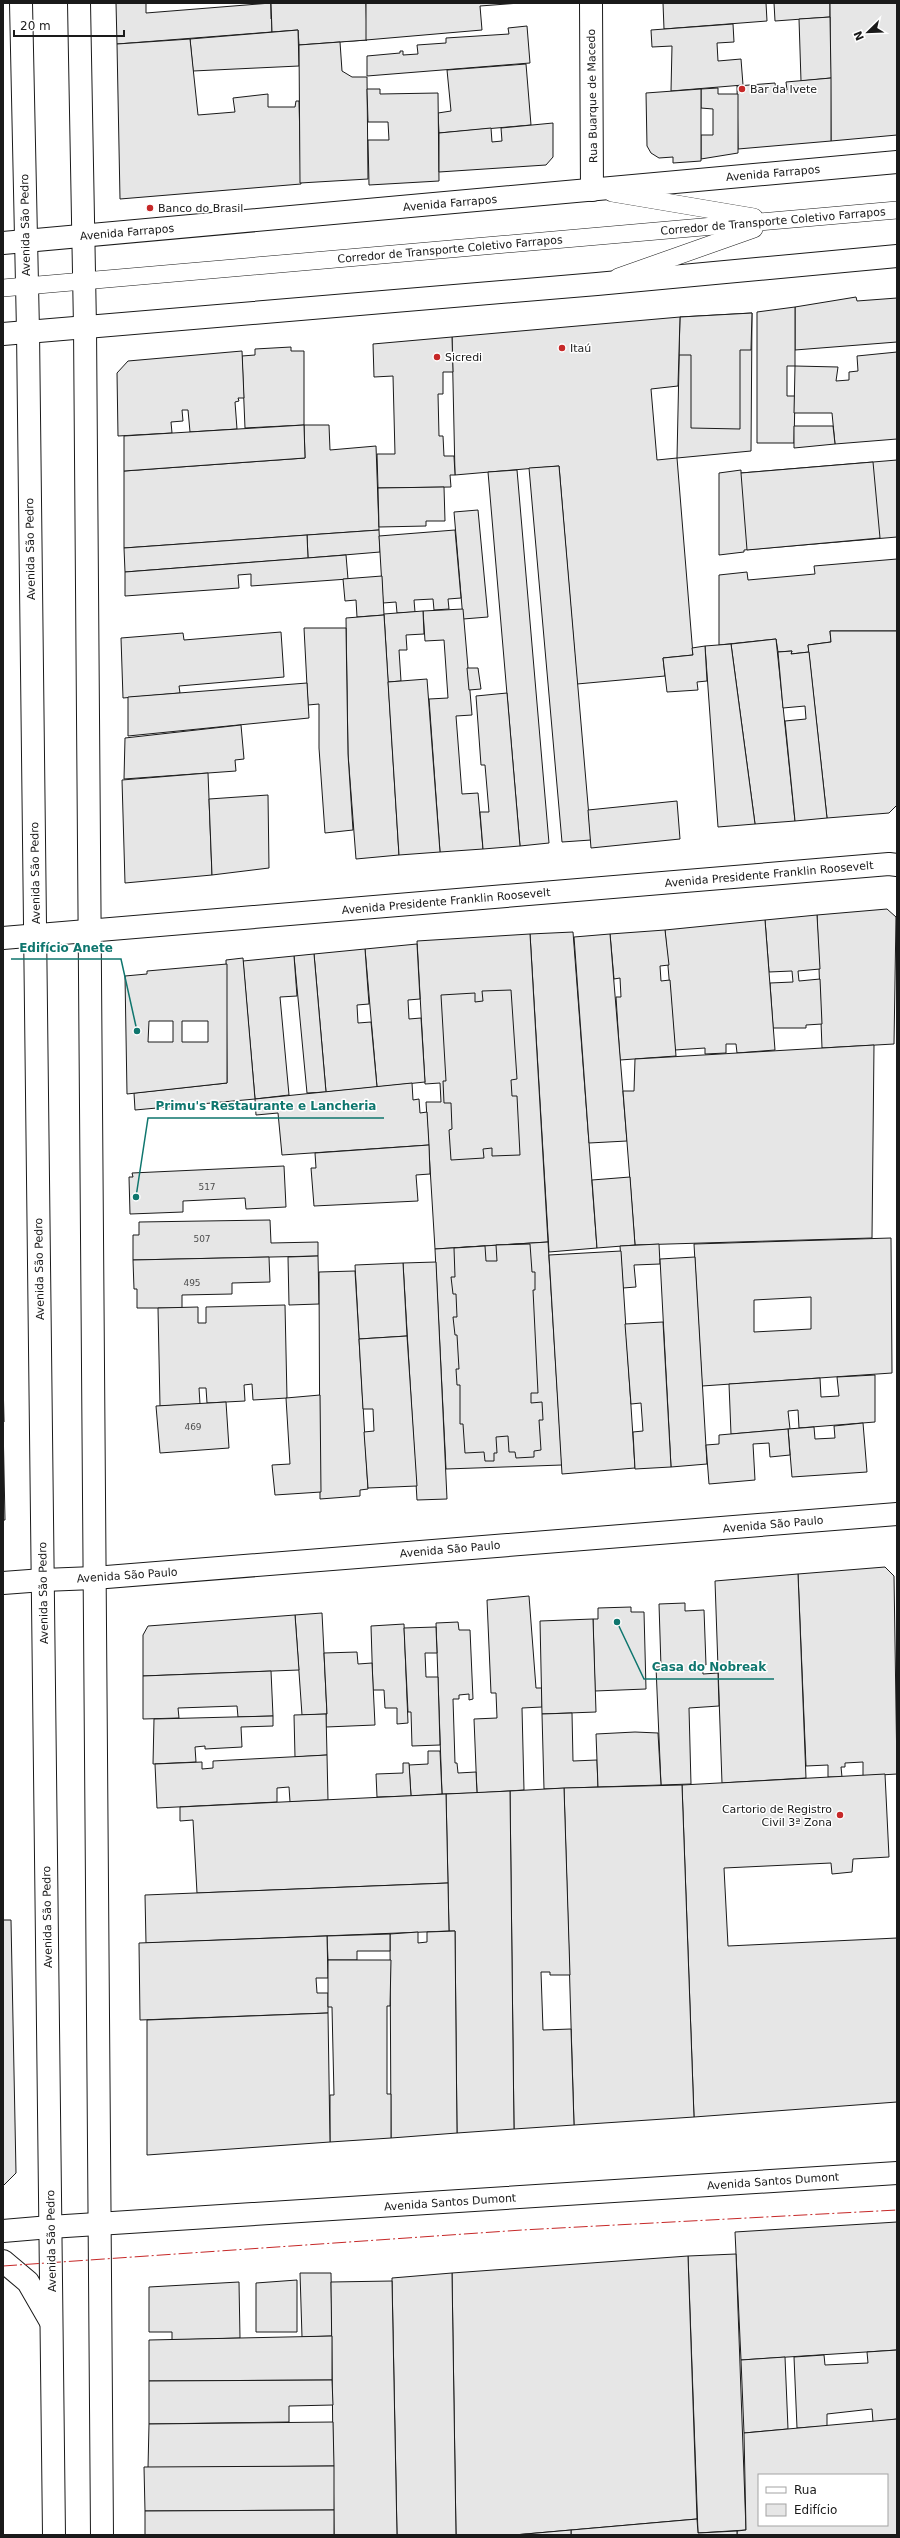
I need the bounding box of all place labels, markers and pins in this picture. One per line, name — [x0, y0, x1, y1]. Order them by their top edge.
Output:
place label: Bar da Ivete — [750, 83, 817, 96]
marker: Bar da Ivete — [737, 84, 747, 94]
place label: Banco do Brasil — [158, 202, 243, 215]
marker: Banco do Brasil — [145, 203, 155, 213]
place label: Itaú — [570, 342, 591, 355]
marker: Itaú — [557, 343, 567, 353]
place label: Sicredi — [445, 351, 482, 364]
marker: Sicredi — [432, 352, 442, 362]
callout: Edifício Anete — [11, 935, 121, 959]
callout: Primu's Restaurante e Lancheria — [148, 1094, 384, 1118]
callout: Casa do Nobreak — [644, 1655, 774, 1679]
place label: Cartorio de Registro Civil 3ª Zona — [722, 1803, 832, 1829]
marker: Cartorio de Registro Civil 3ª Zona — [835, 1810, 845, 1820]

